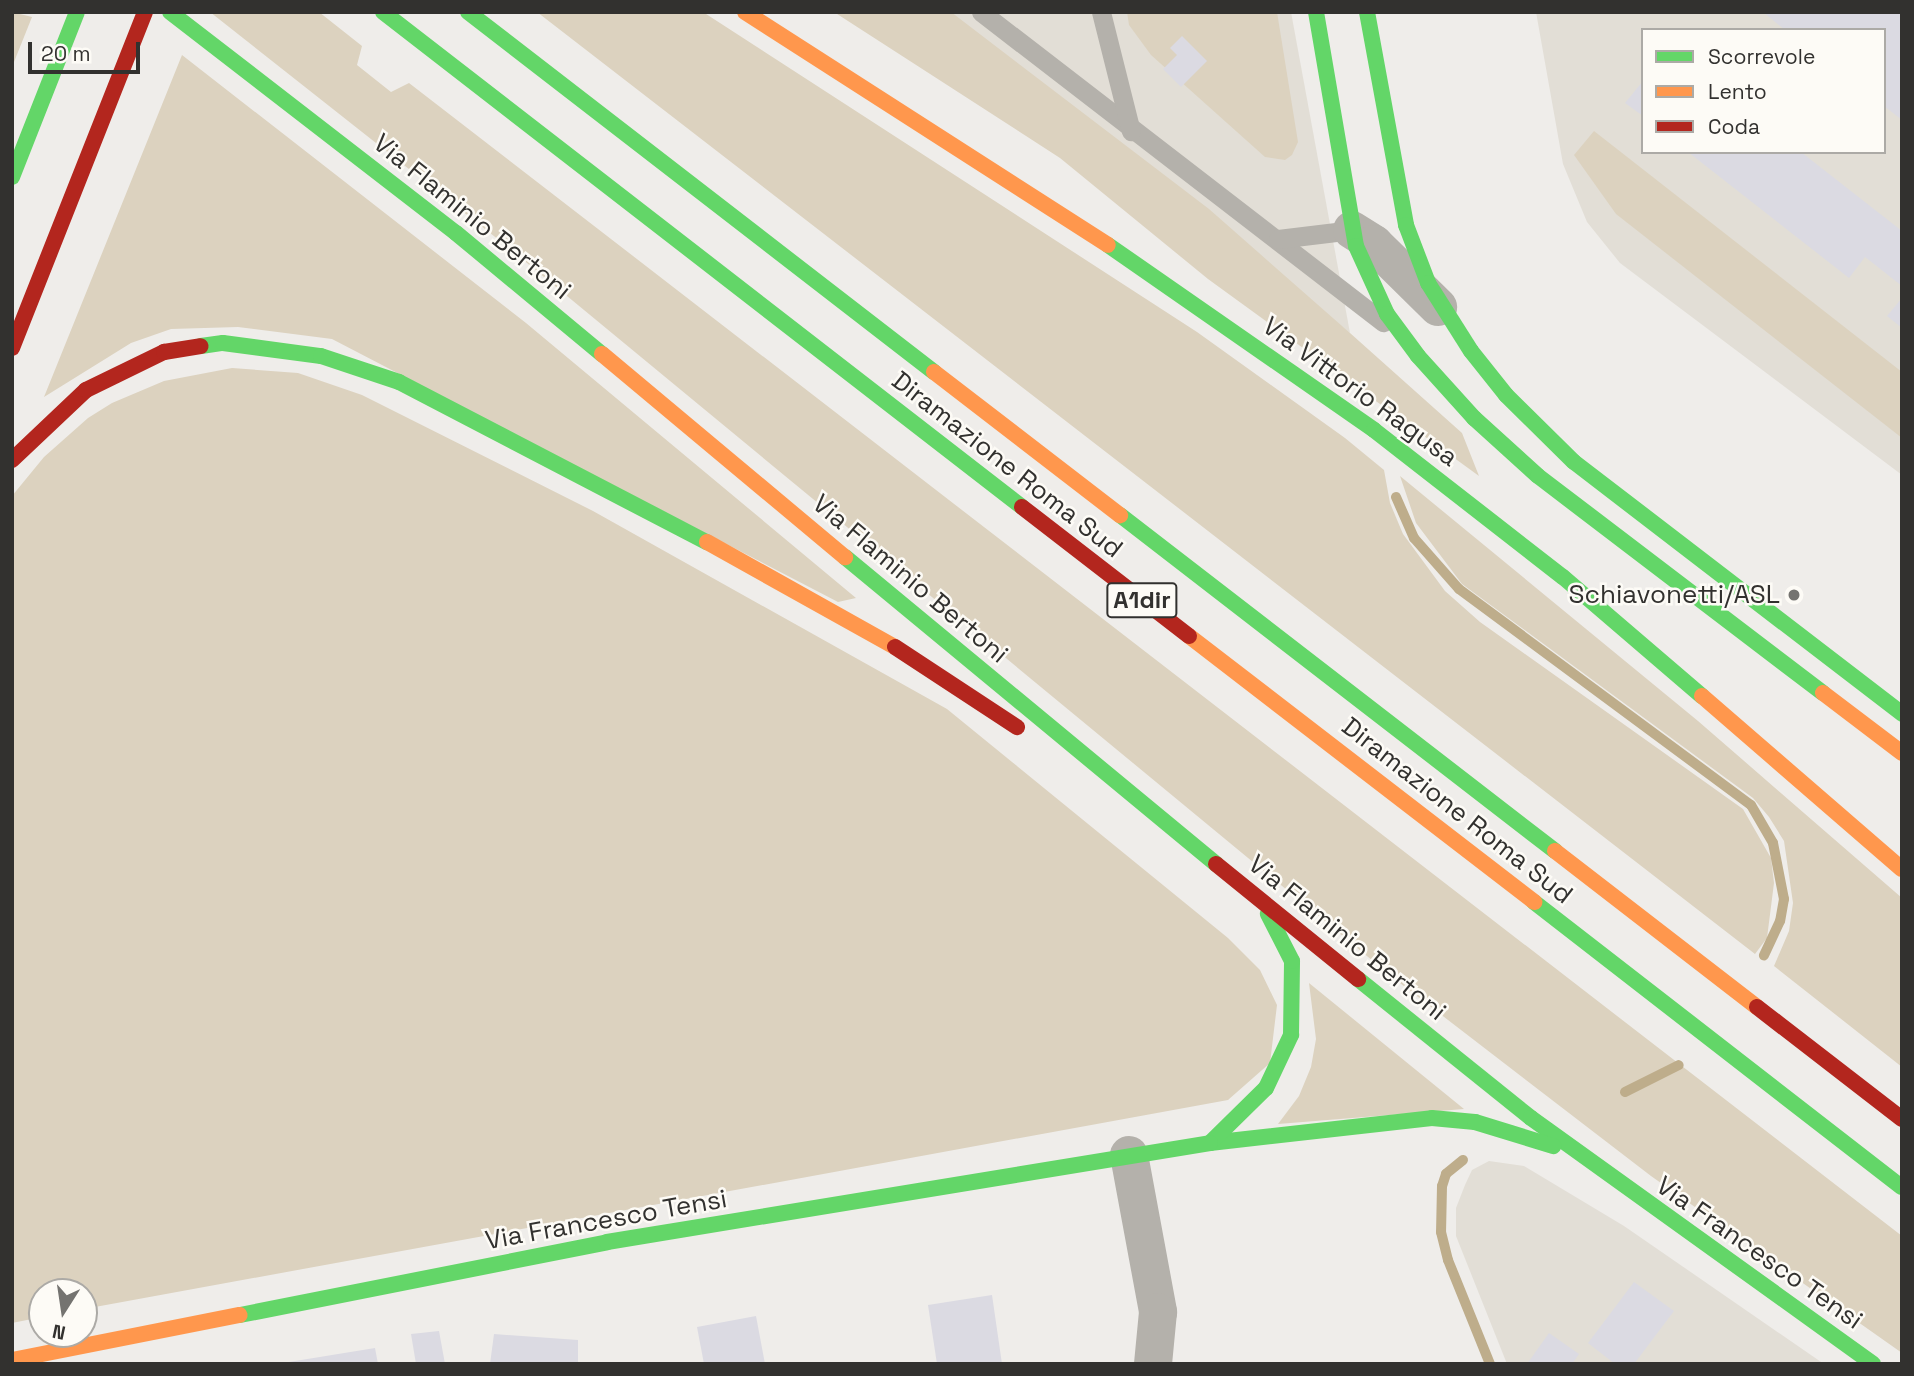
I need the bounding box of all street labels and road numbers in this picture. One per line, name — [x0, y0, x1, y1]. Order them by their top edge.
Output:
street label: Via Flaminio Bertoni — [367, 128, 577, 306]
street label: Via Vittorio Ragusa — [1256, 311, 1464, 473]
street label: Diramazione Roma Sud — [885, 365, 1129, 565]
street label: Via Flaminio Bertoni — [806, 488, 1014, 670]
road number: A1dir — [1105, 580, 1179, 620]
street label: Diramazione Roma Sud — [1335, 711, 1579, 911]
street label: Via Flaminio Bertoni — [1242, 849, 1452, 1027]
street label: Via Francesco Tensi — [1650, 1170, 1868, 1336]
street label: Via Francesco Tensi — [482, 1183, 730, 1257]

